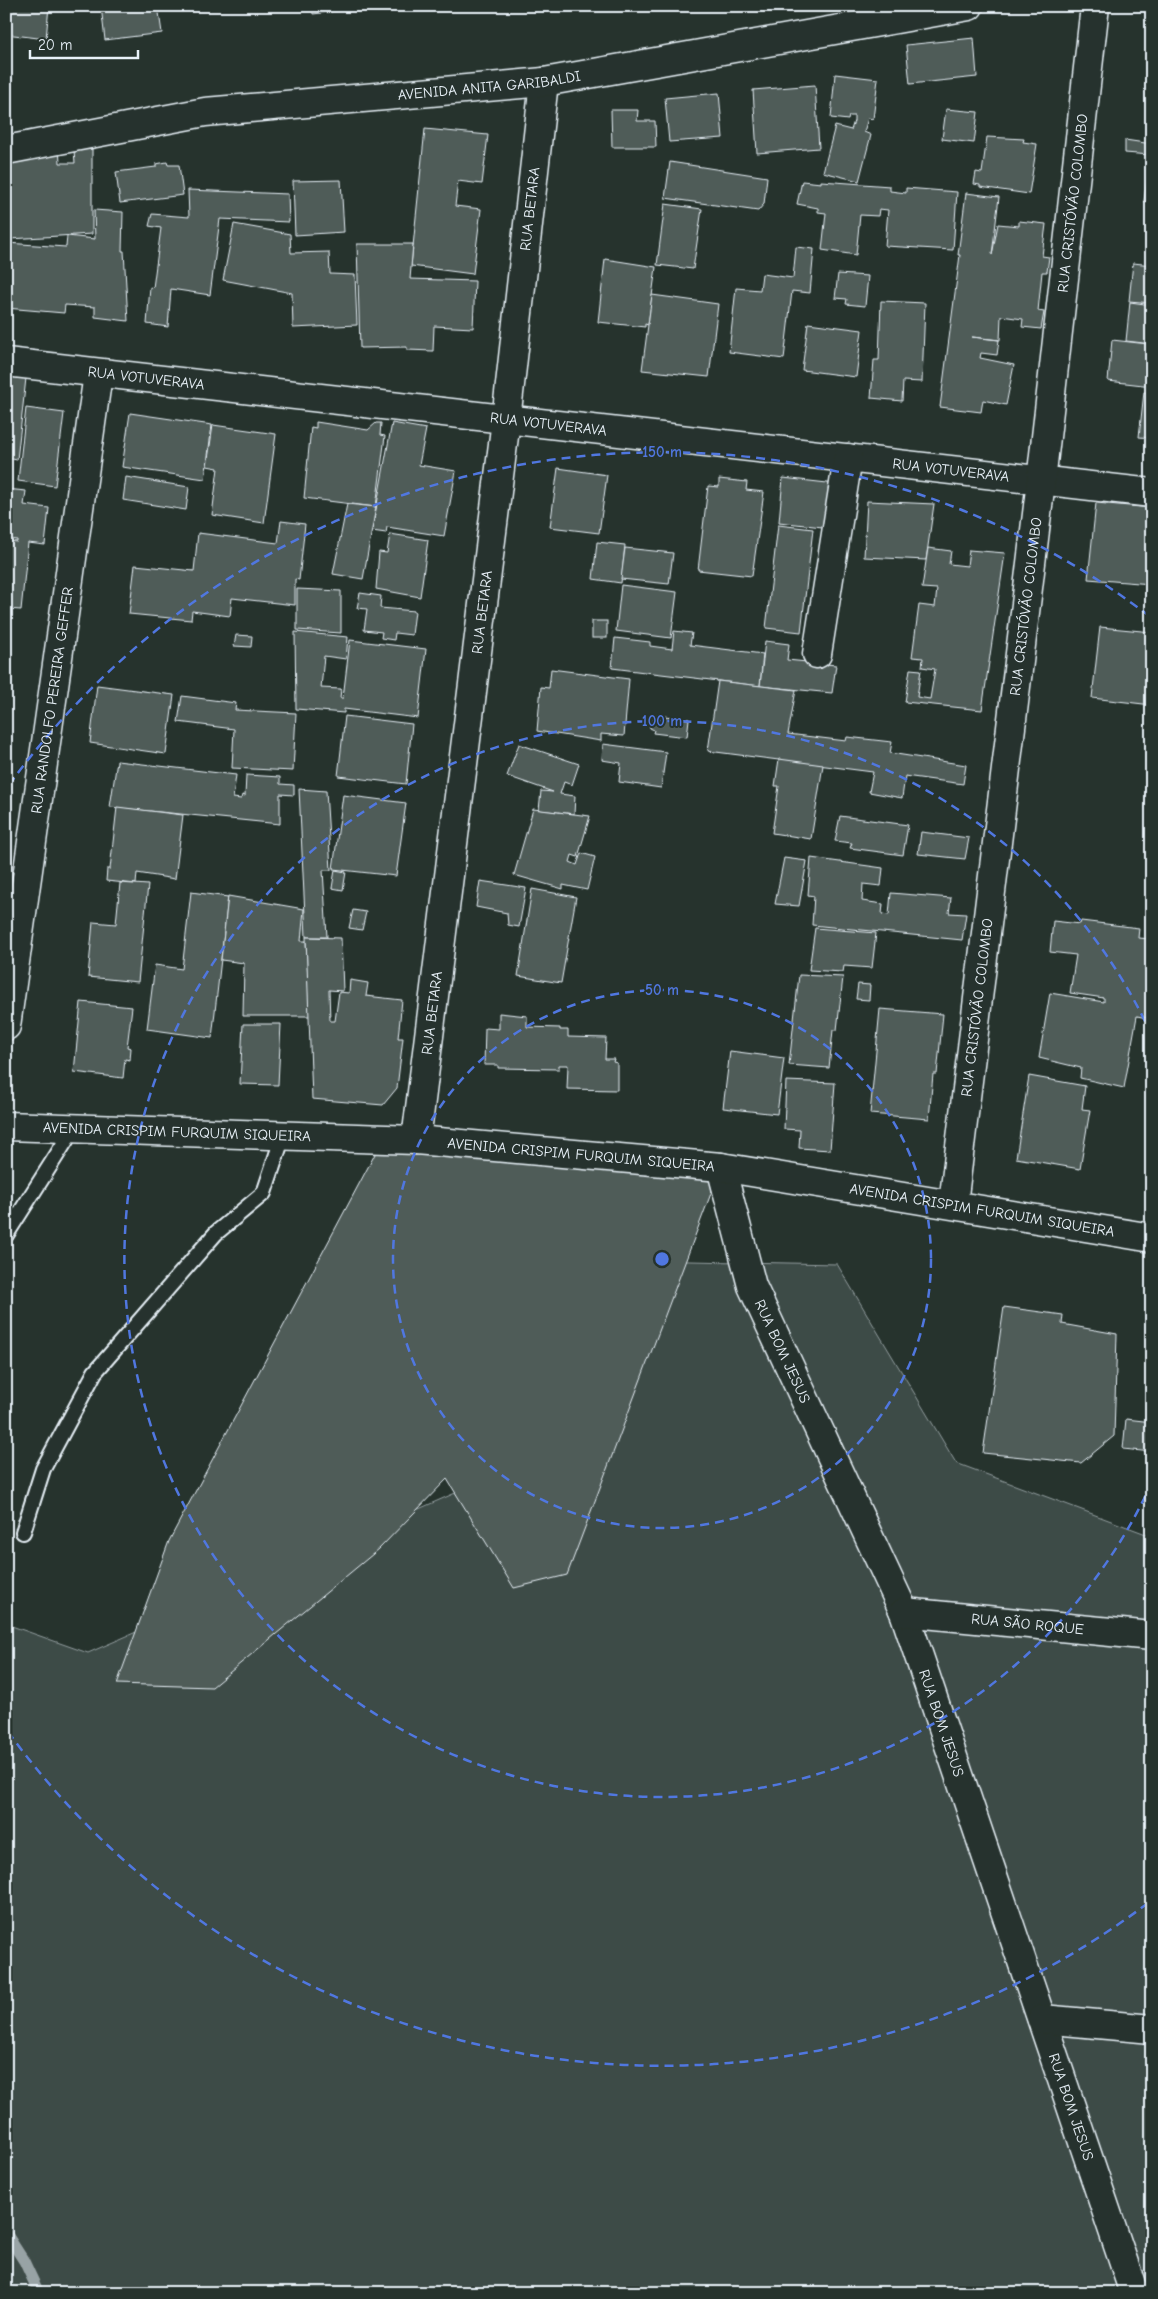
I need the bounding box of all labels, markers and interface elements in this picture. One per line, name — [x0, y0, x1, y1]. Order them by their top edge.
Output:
scale bar — [30, 28, 138, 60]
text: 20 m — [38, 36, 72, 54]
street label: AVENIDA ANITA GARIBALDI — [397, 67, 582, 104]
street label: RUA CRISTÓVÃO COLOMBO — [1053, 113, 1092, 293]
street label: RUA BETARA — [516, 166, 543, 252]
street label: RUA VOTUVERAVA — [87, 362, 206, 394]
street label: RUA VOTUVERAVA — [489, 408, 608, 440]
text: 150 m — [642, 443, 682, 461]
street label: RUA VOTUVERAVA — [891, 454, 1010, 486]
street label: RUA CRISTÓVÃO COLOMBO — [1006, 516, 1046, 697]
street label: RUA BETARA — [468, 569, 496, 655]
street label: RUA RANDOLFO PEREIRA GEFFER — [27, 586, 77, 815]
text: 100 m — [642, 712, 682, 730]
street label: RUA CRISTÓVÃO COLOMBO — [957, 917, 997, 1098]
street label: RUA BETARA — [418, 970, 446, 1056]
text: 50 m — [645, 981, 679, 999]
street label: AVENIDA CRISPIM FURQUIM SIQUEIRA — [43, 1118, 311, 1145]
street label: AVENIDA CRISPIM FURQUIM SIQUEIRA — [447, 1134, 716, 1175]
street label: AVENIDA CRISPIM FURQUIM SIQUEIRA — [848, 1179, 1116, 1241]
centre of rings — [653, 1250, 671, 1268]
street label: RUA BOM JESUS — [751, 1297, 814, 1406]
street label: RUA SÃO ROQUE — [970, 1610, 1085, 1638]
street label: RUA BOM JESUS — [915, 1667, 968, 1779]
street label: RUA BOM JESUS — [1045, 2051, 1098, 2163]

